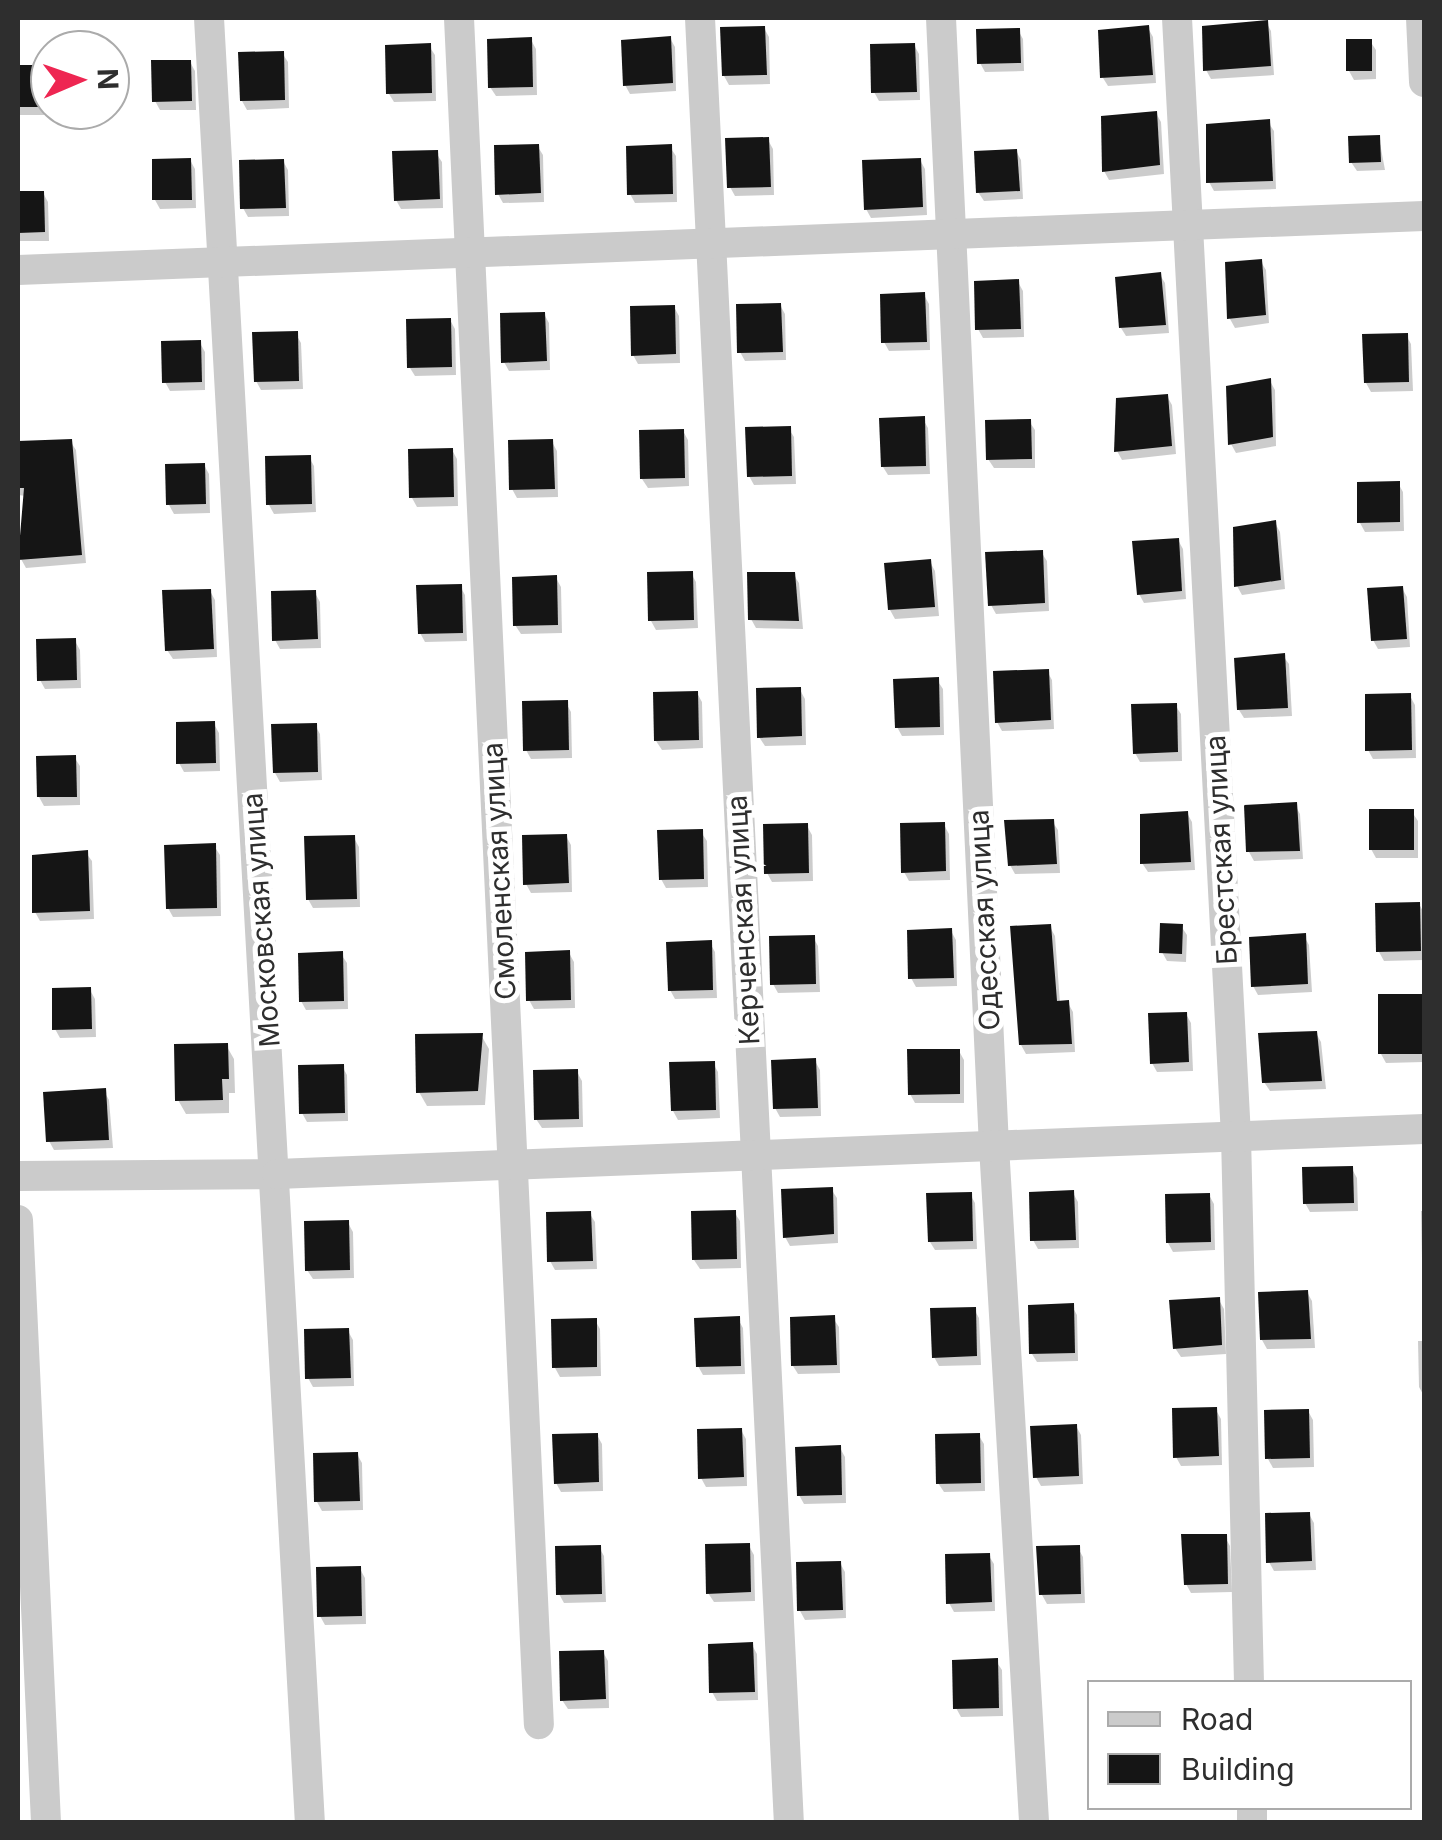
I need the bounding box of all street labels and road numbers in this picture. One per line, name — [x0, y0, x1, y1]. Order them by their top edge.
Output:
street label: Брестская улица — [1198, 734, 1244, 966]
street label: Смоленская улица — [475, 741, 523, 1001]
street label: Московская улица — [235, 792, 287, 1048]
street label: Керченская улица — [720, 794, 766, 1046]
street label: Одесская улица — [961, 809, 1007, 1031]

